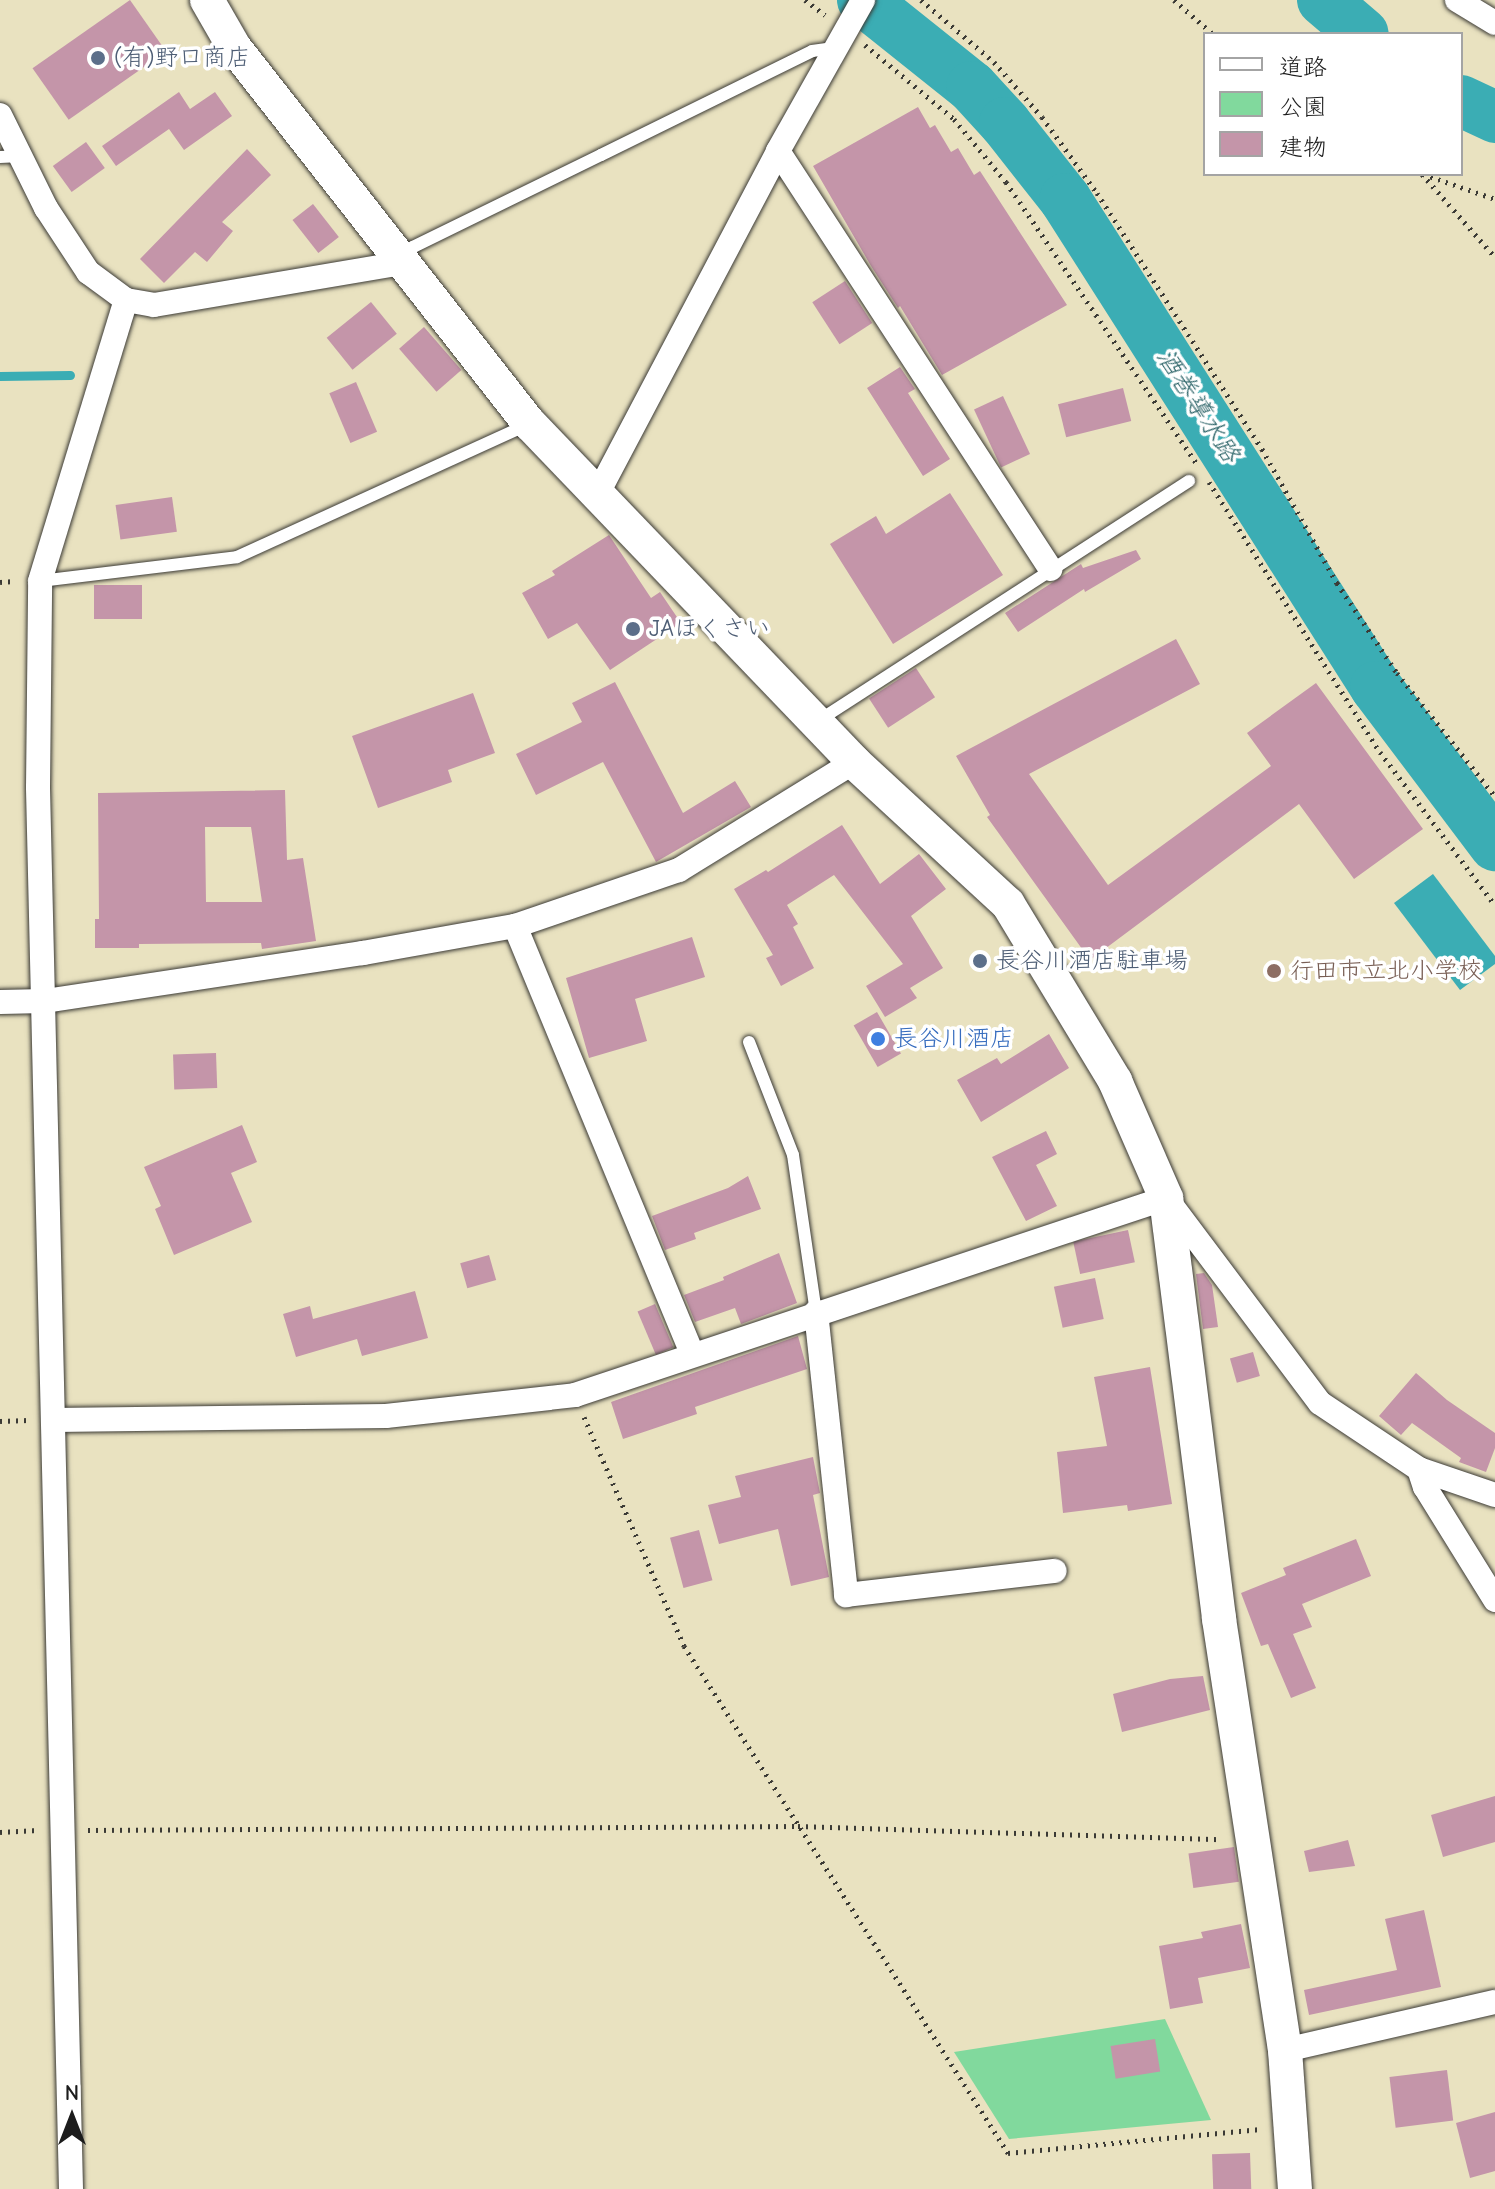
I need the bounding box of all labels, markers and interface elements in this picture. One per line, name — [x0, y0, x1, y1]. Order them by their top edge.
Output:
legend — [1203, 32, 1463, 176]
place label: (有)野口商店 — [114, 44, 251, 72]
marker: (有)野口商店 — [89, 49, 107, 67]
text: 道路 — [1279, 53, 1327, 81]
text: 公園 — [1279, 93, 1327, 121]
text: 建物 — [1279, 133, 1327, 161]
water label: 酒巻導水路 — [1149, 343, 1245, 469]
place label: JAほくさい — [649, 615, 770, 643]
marker: JAほくさい — [624, 620, 642, 638]
place label: 長谷川酒店駐車場 — [996, 947, 1188, 975]
marker: 長谷川酒店駐車場 — [971, 952, 989, 970]
place label: 行田市立北小学校 — [1290, 957, 1482, 985]
marker: 行田市立北小学校 — [1265, 962, 1283, 980]
place label: 長谷川酒店 — [894, 1025, 1014, 1053]
marker: 長谷川酒店 — [869, 1030, 887, 1048]
north arrow — [32, 2077, 112, 2157]
text: N — [65, 2080, 79, 2106]

